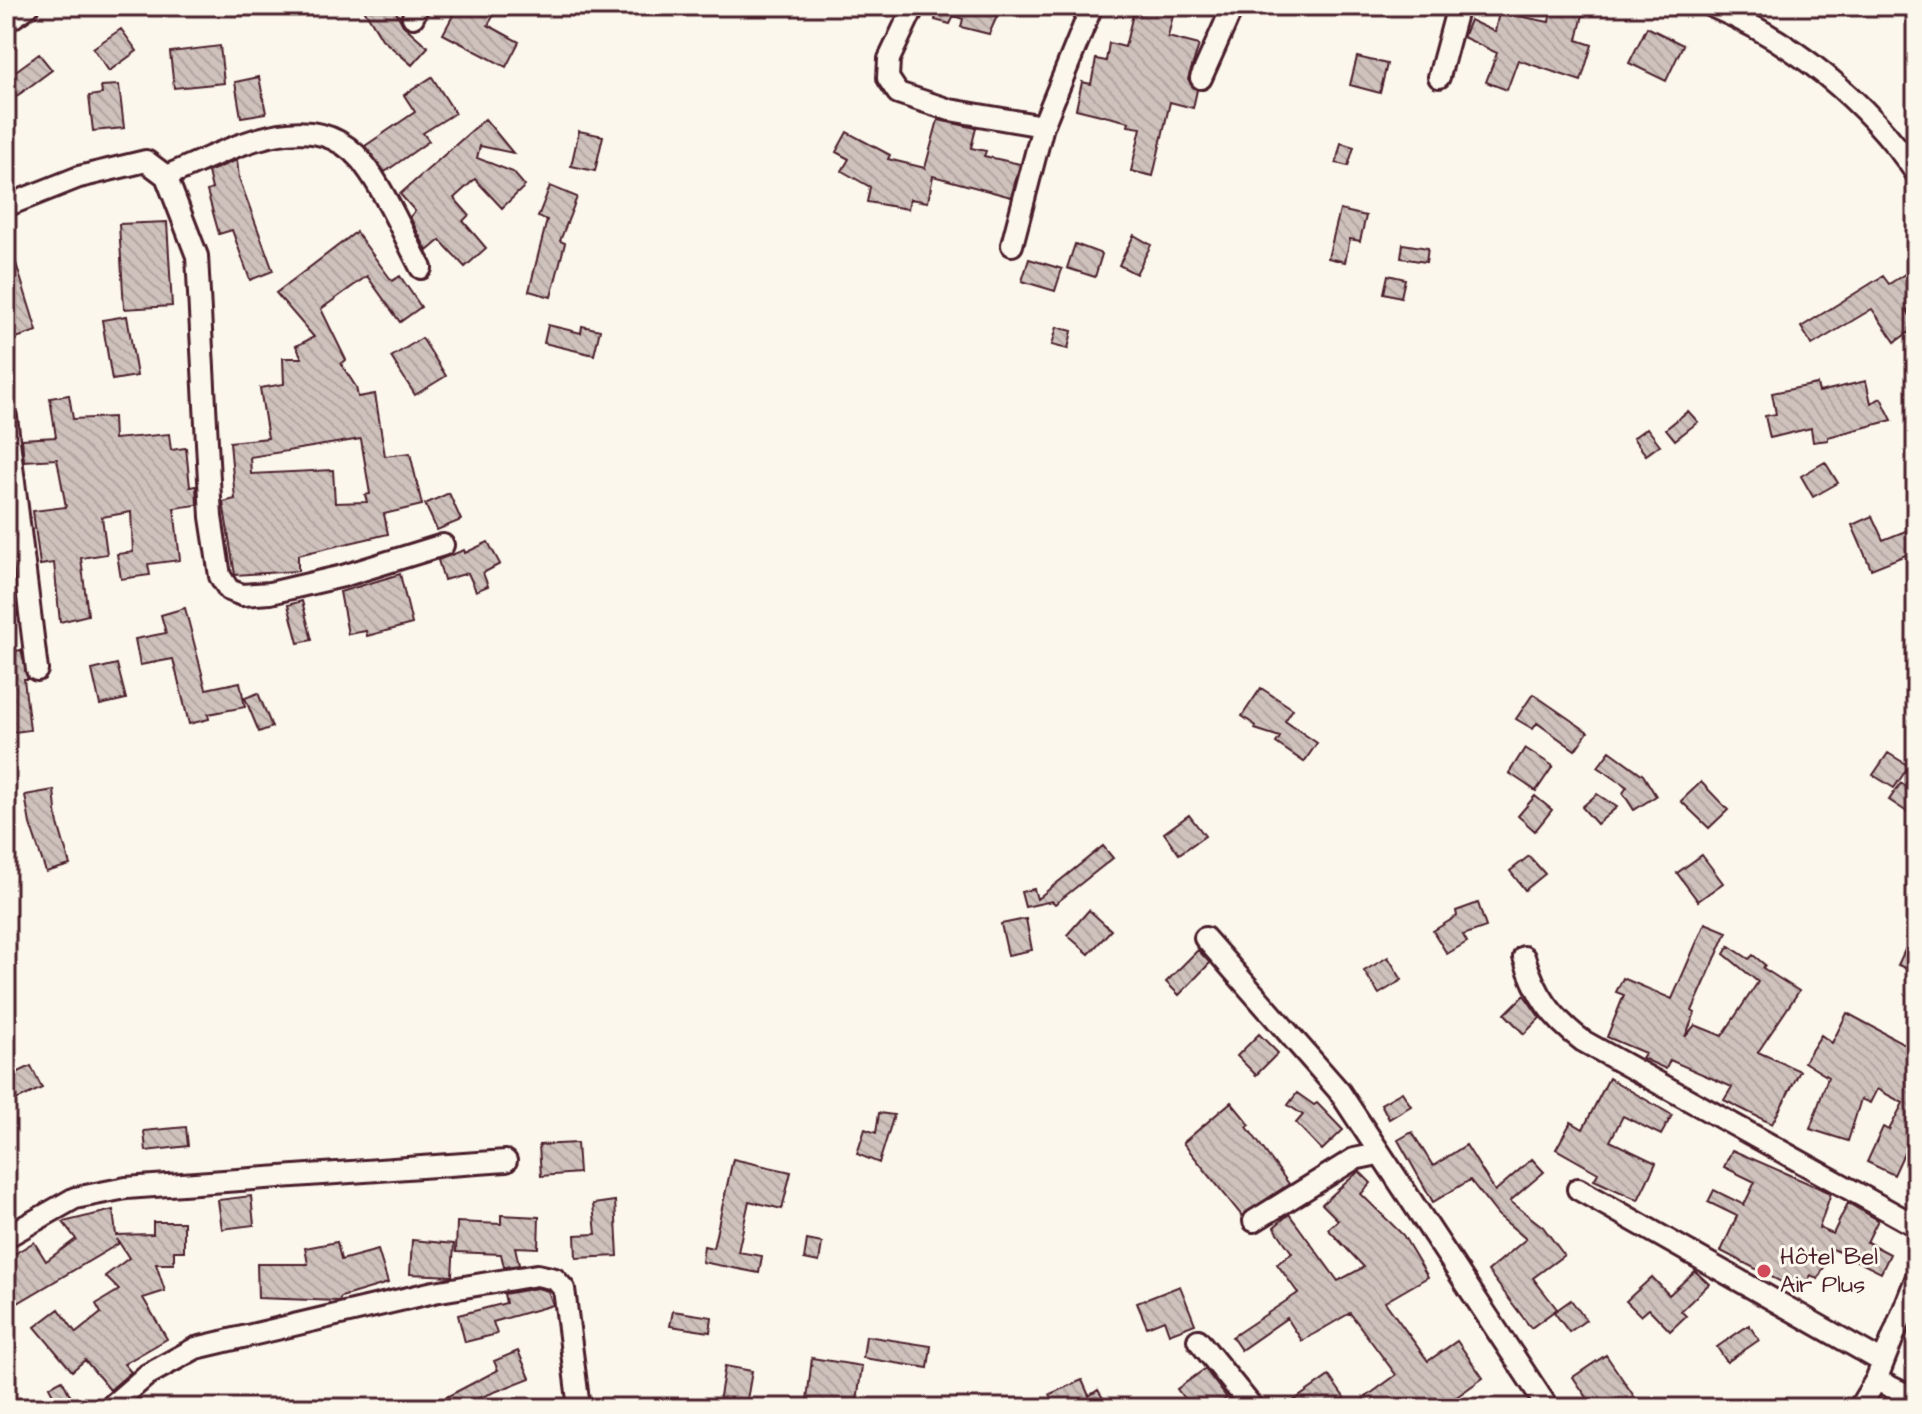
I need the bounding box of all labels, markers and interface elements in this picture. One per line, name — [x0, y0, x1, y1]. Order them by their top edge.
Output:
place label: Hôtel Bel Air Plus — [1780, 1240, 1878, 1302]
marker: Hôtel Bel Air Plus — [1755, 1262, 1773, 1280]

